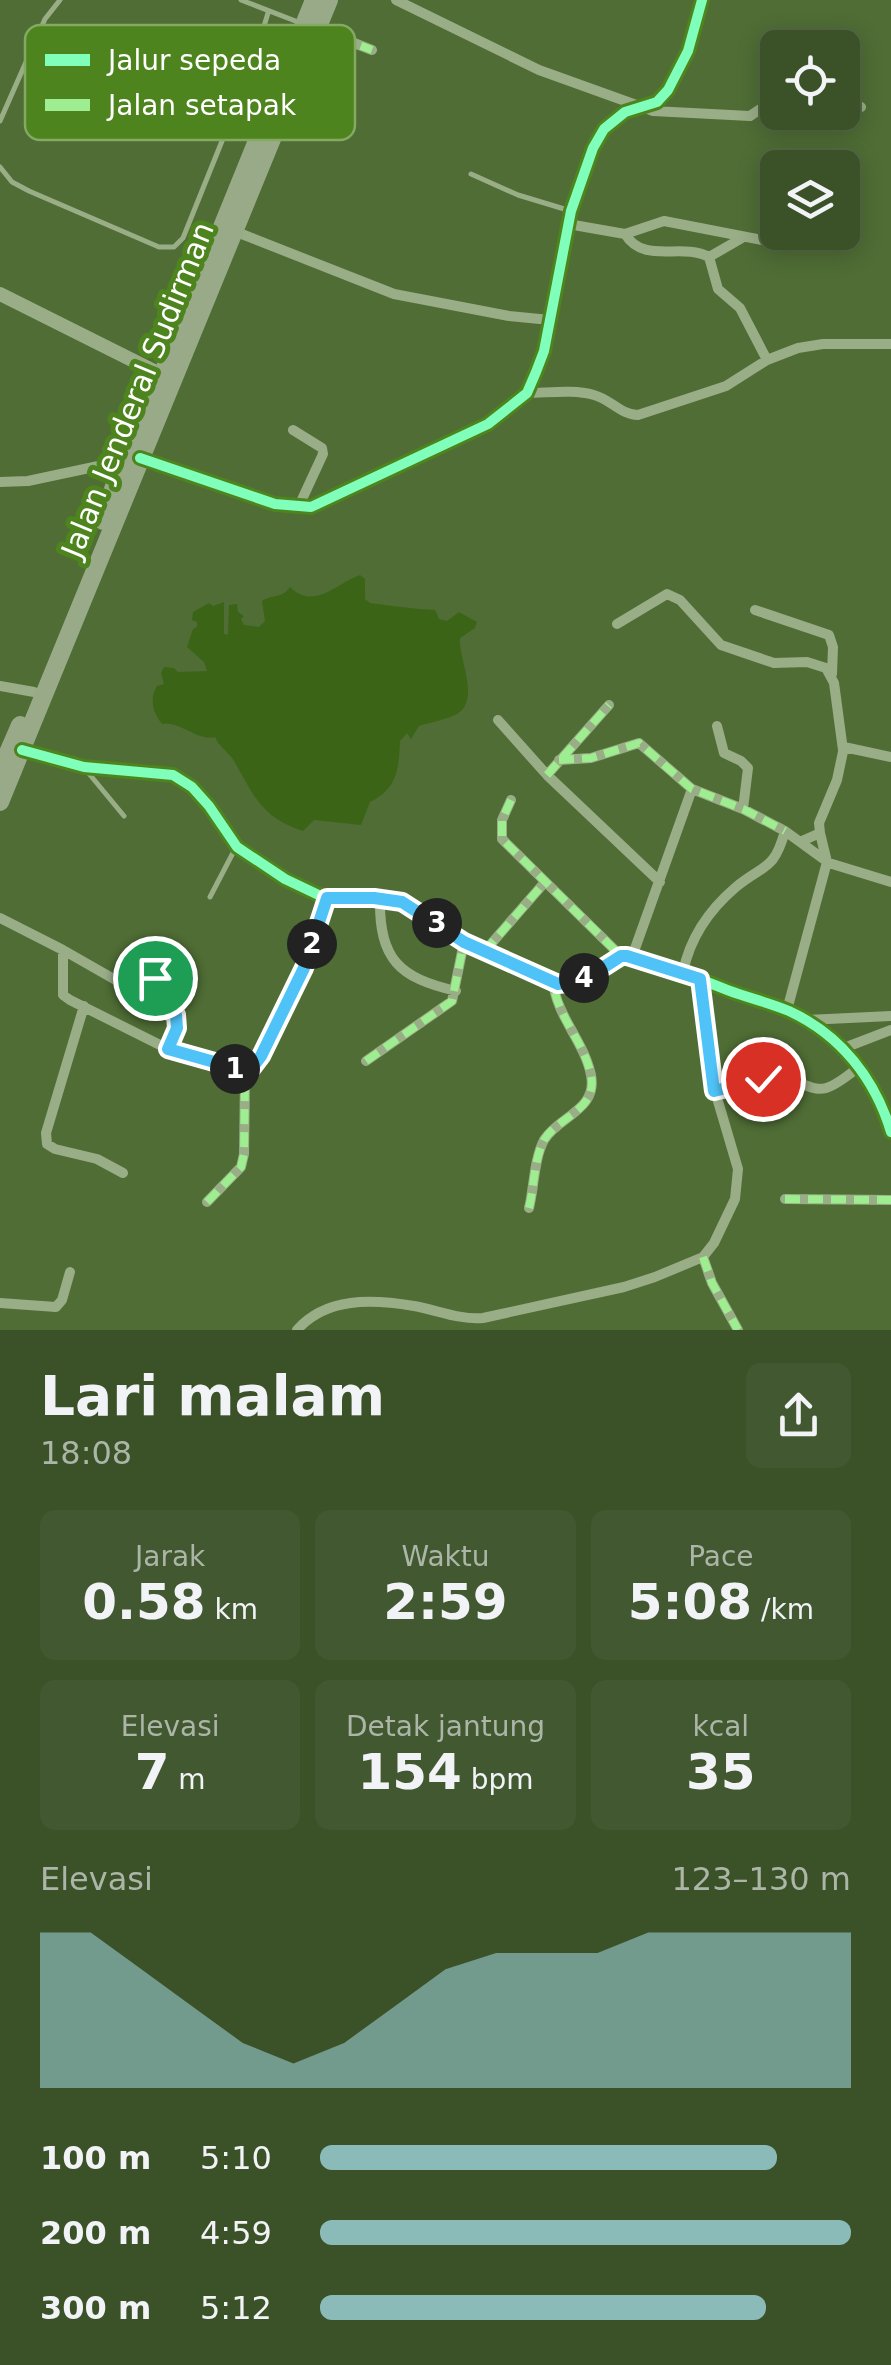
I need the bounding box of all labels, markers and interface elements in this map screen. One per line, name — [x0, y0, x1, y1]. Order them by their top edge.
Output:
legend — [25, 25, 355, 140]
map controls — [760, 30, 860, 250]
button: locate — [760, 30, 860, 130]
text: Jalur sepeda — [106, 44, 281, 77]
text: Jalan setapak — [106, 89, 297, 122]
button: layers — [760, 150, 860, 250]
street label: Jalan Jenderal Sudirman — [53, 217, 221, 565]
pin: 3 — [412, 898, 462, 948]
text: 3 — [427, 906, 447, 939]
pin: 2 — [287, 919, 337, 969]
text: 2 — [302, 927, 322, 960]
pin — [113, 936, 198, 1021]
icon: arrive — [128, 951, 183, 1006]
pin: 4 — [559, 953, 609, 1003]
text: 4 — [574, 961, 594, 994]
pin — [721, 1037, 806, 1122]
pin: 1 — [210, 1044, 260, 1094]
text: 1 — [225, 1052, 245, 1085]
icon: check — [736, 1052, 791, 1107]
button: share — [746, 1363, 851, 1468]
text: Lari malam — [40, 1364, 385, 1428]
text: 18:08 — [40, 1434, 132, 1472]
text: Jarak — [135, 1540, 205, 1573]
text: Waktu — [401, 1540, 489, 1573]
text: Pace — [688, 1540, 754, 1573]
text: 0.58 — [82, 1573, 206, 1631]
text: 2:59 — [383, 1573, 508, 1631]
text: 5:08 — [628, 1573, 752, 1631]
text: km — [206, 1593, 258, 1626]
text: /km — [752, 1593, 814, 1626]
text: Elevasi — [121, 1710, 220, 1743]
text: Detak jantung — [346, 1710, 545, 1743]
text: kcal — [693, 1710, 749, 1743]
text: 7 — [135, 1743, 169, 1801]
text: 154 — [357, 1743, 462, 1801]
text: 35 — [686, 1743, 756, 1801]
text: m — [169, 1763, 206, 1796]
text: bpm — [462, 1763, 534, 1796]
text: Elevasi — [40, 1860, 153, 1898]
text: 123–130 m — [672, 1860, 851, 1898]
text: 100 m — [40, 2139, 151, 2177]
text: 5:10 — [200, 2139, 272, 2177]
text: 200 m — [40, 2214, 151, 2252]
text: 4:59 — [200, 2214, 272, 2252]
text: 300 m — [40, 2289, 151, 2327]
text: 5:12 — [200, 2289, 272, 2327]

